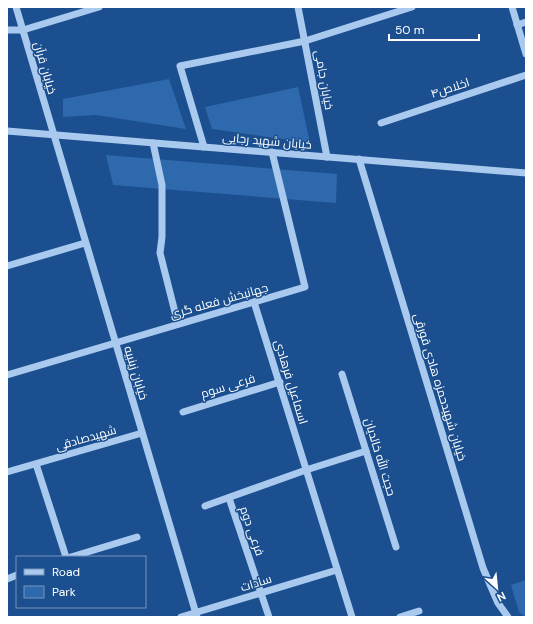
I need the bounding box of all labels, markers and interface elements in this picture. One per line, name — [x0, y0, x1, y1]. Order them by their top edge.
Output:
scale bar — [389, 16, 479, 42]
text: 50 m — [395, 22, 424, 38]
street label: خیابان قرآن — [30, 40, 60, 96]
street label: خیابان جامی — [311, 49, 337, 111]
street label: اخلاص۴ — [428, 74, 472, 102]
street label: خیابان شهید رجایی — [222, 129, 312, 153]
street label: جهانبخش فعله گری — [168, 279, 270, 323]
street label: خیابان شهیدحمزه هادی قورقی — [410, 311, 470, 463]
street label: اسماعیل فرهادی — [271, 338, 311, 426]
street label: خیابان زینبیه — [120, 344, 152, 402]
street label: فرعی سوم — [199, 370, 257, 402]
street label: حجت الله خالدیان — [361, 416, 399, 498]
street label: شهیدصادقی — [54, 422, 118, 454]
street label: فرعی دوم — [236, 504, 268, 558]
legend — [16, 556, 146, 608]
text: Road — [52, 564, 80, 580]
north arrow — [477, 568, 517, 608]
street label: سادات — [238, 571, 274, 595]
text: Park — [52, 584, 76, 600]
text: N — [495, 589, 508, 605]

